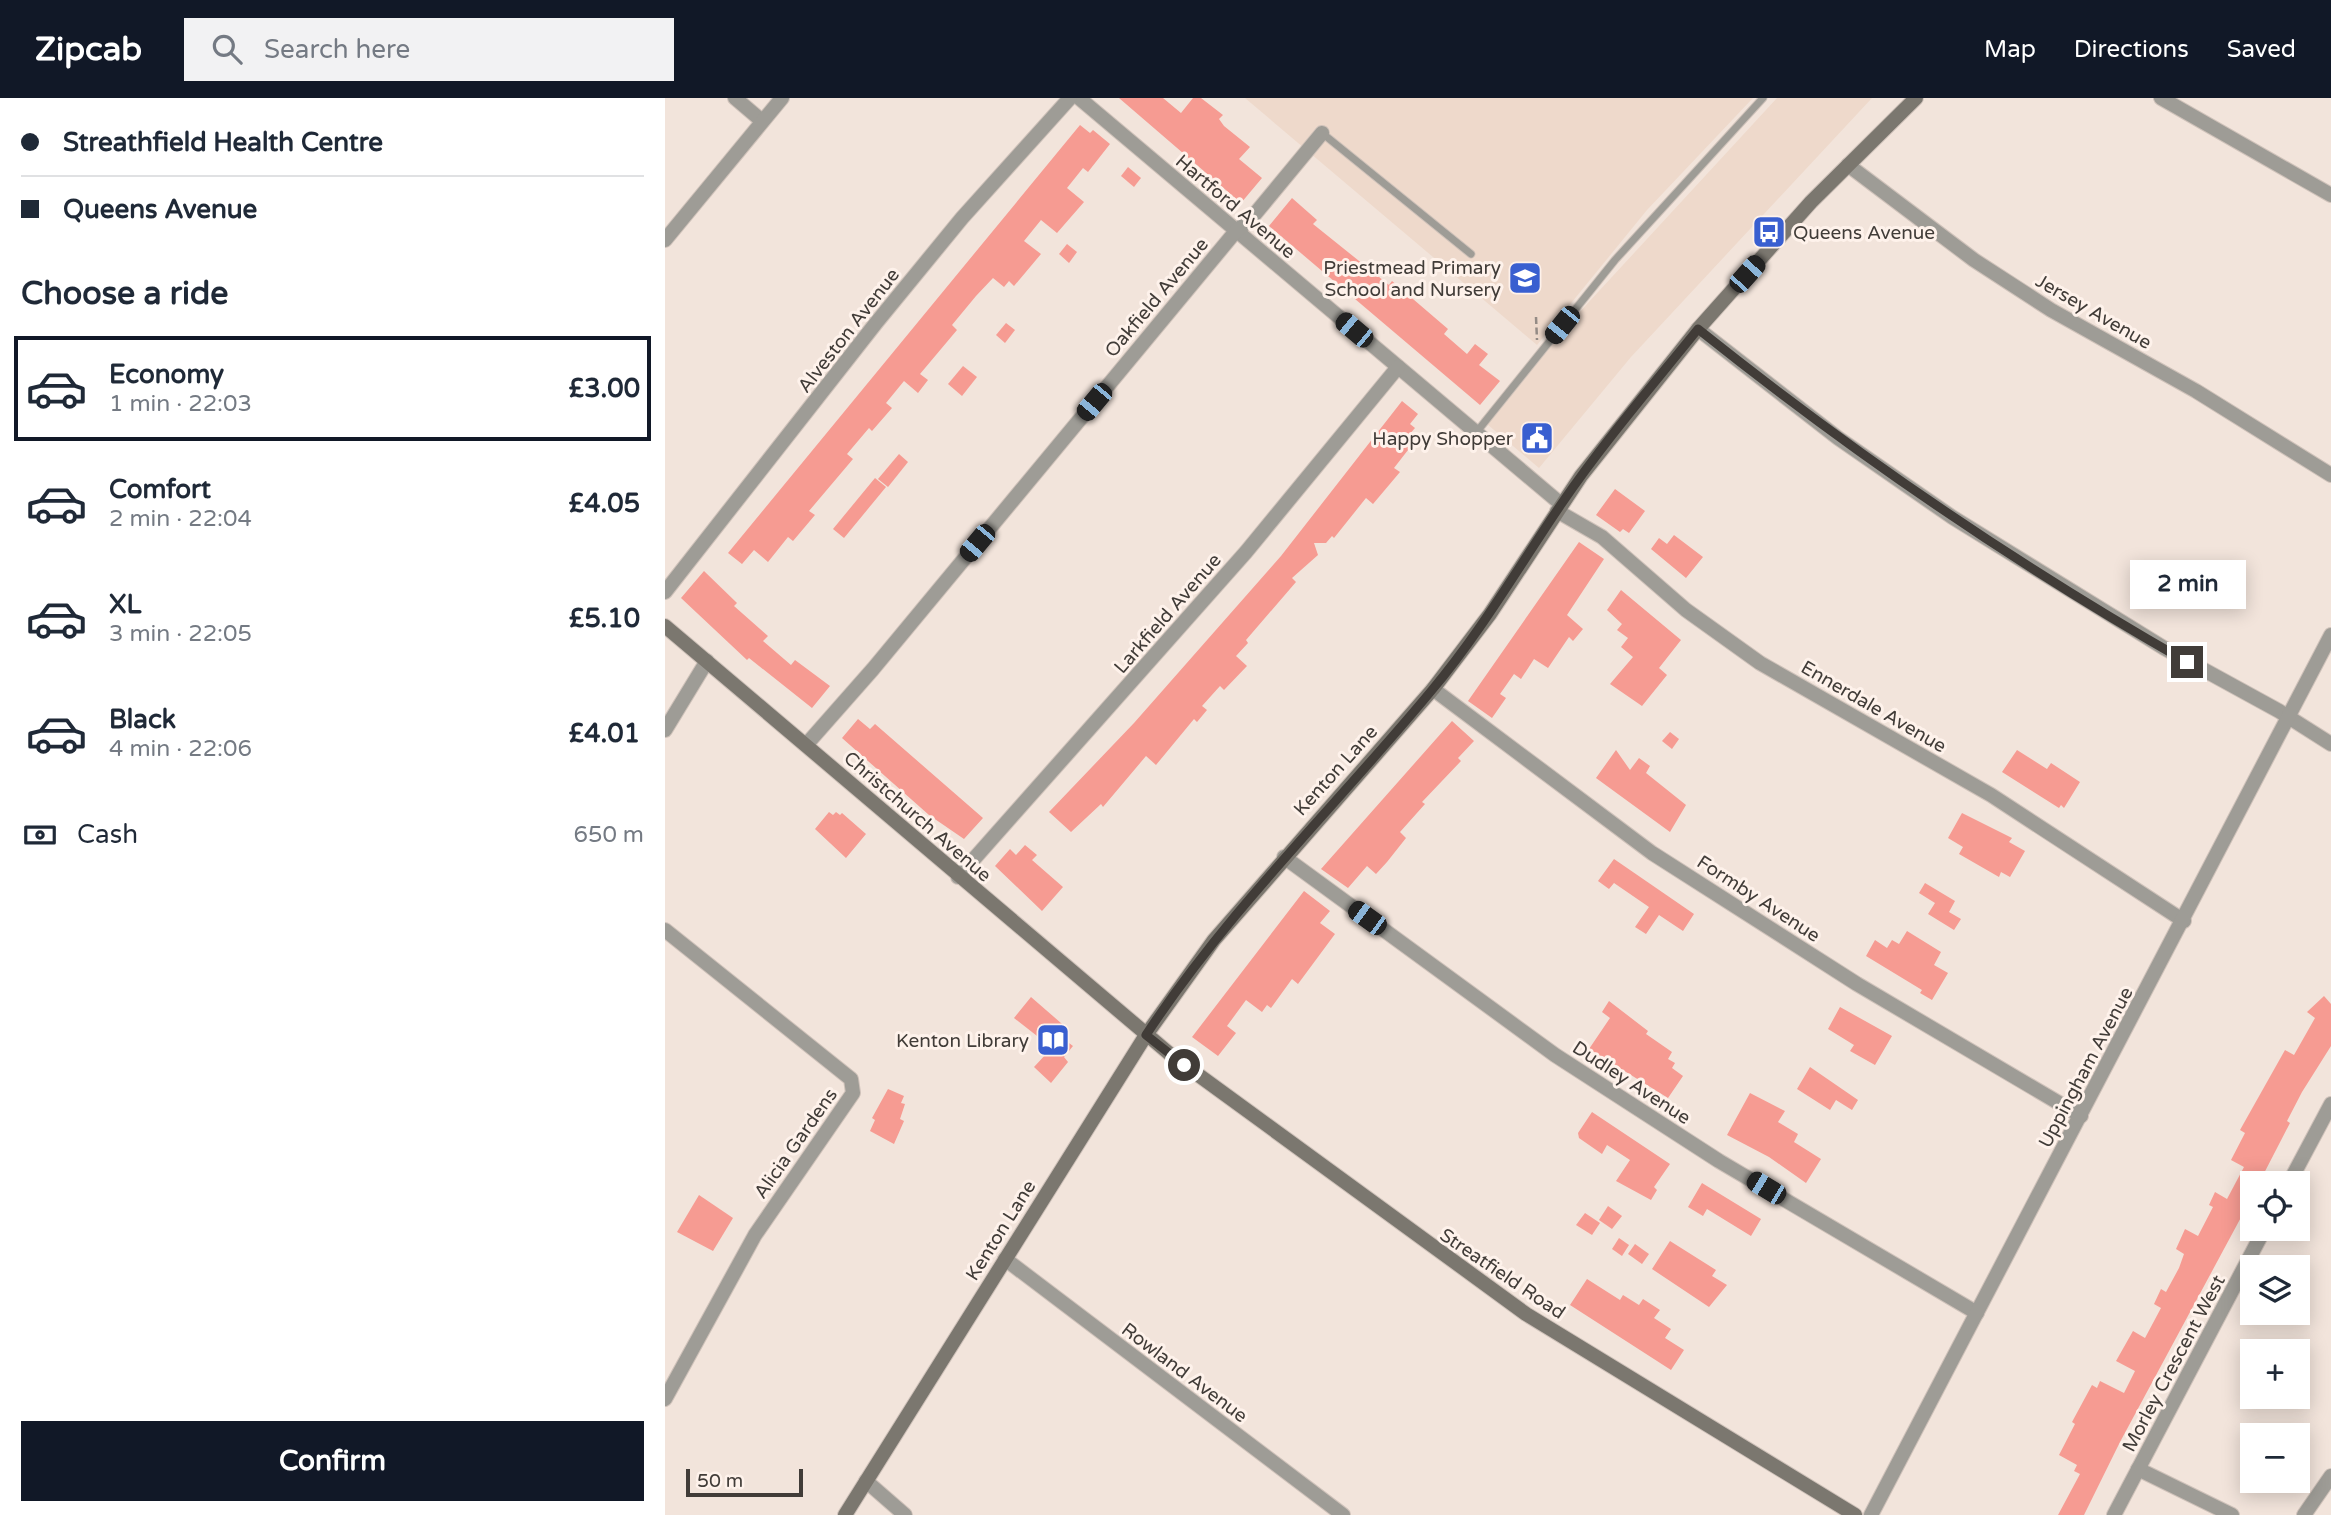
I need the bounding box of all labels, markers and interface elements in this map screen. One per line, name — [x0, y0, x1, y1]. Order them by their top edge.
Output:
search box — [184, 18, 674, 81]
text: Zipcab — [35, 30, 142, 69]
icon: search — [208, 30, 246, 68]
text: Search here — [264, 34, 410, 65]
text: Map — [1984, 35, 2036, 64]
text: Directions — [2074, 35, 2189, 64]
text: Saved — [2227, 35, 2296, 64]
text: Streathfield Health Centre — [63, 127, 383, 158]
street label: Hartford Avenue — [1171, 150, 1300, 263]
text: Queens Avenue — [63, 194, 257, 225]
bus stop icon: Queens Avenue — [1750, 213, 1788, 251]
place label: Queens Avenue — [1793, 222, 1935, 244]
street label: Oakfield Avenue — [1101, 234, 1213, 362]
car — [1726, 251, 1769, 297]
place label: Priestmead Primary School and Nursery — [1323, 257, 1501, 301]
school or university icon: Priestmead Primary School and Nursery — [1506, 259, 1544, 297]
street label: Alveston Avenue — [793, 264, 904, 397]
street label: Jersey Avenue — [2032, 270, 2155, 354]
text: Choose a ride — [21, 275, 228, 313]
car — [1541, 302, 1584, 348]
car — [1332, 308, 1377, 352]
icon: car — [25, 357, 88, 420]
text: Economy — [109, 359, 224, 390]
text: £3.00 — [569, 373, 640, 404]
car — [1073, 379, 1116, 425]
text: 1 min · 22:03 — [109, 390, 252, 418]
public building icon: Happy Shopper — [1518, 419, 1556, 457]
place label: Happy Shopper — [1372, 428, 1514, 450]
icon: car — [25, 472, 88, 535]
text: Comfort — [109, 474, 211, 505]
text: £4.05 — [569, 488, 640, 519]
text: 2 min · 22:04 — [109, 505, 252, 533]
car — [956, 520, 999, 566]
street label: Larkfield Avenue — [1110, 549, 1226, 678]
callout: 2 min — [2129, 560, 2245, 610]
text: 2 min — [2157, 570, 2219, 598]
icon: car — [25, 587, 88, 650]
text: XL — [109, 589, 141, 620]
text: £5.10 — [569, 603, 640, 634]
text: 3 min · 22:05 — [109, 620, 252, 648]
route end — [2171, 646, 2203, 678]
street label: Ennerdale Avenue — [1797, 656, 1950, 757]
icon: car — [25, 702, 88, 765]
text: Black — [109, 704, 176, 735]
text: £4.01 — [569, 718, 640, 749]
street label: Kenton Lane — [1289, 721, 1382, 820]
text: 4 min · 22:06 — [109, 735, 252, 763]
street label: Christchurch Avenue — [839, 747, 995, 887]
icon: cash — [21, 816, 59, 854]
text: Cash — [77, 819, 138, 850]
text: 650 m — [574, 821, 644, 849]
street label: Formby Avenue — [1693, 851, 1824, 947]
car — [1344, 897, 1391, 939]
street label: Uppingham Avenue — [2034, 983, 2138, 1152]
library icon: Kenton Library — [1034, 1021, 1072, 1059]
place label: Kenton Library — [896, 1030, 1029, 1052]
street label: Dudley Avenue — [1568, 1037, 1695, 1129]
route start — [1168, 1049, 1200, 1081]
street label: Alicia Gardens — [750, 1084, 842, 1203]
car — [1743, 1168, 1790, 1208]
map controls — [2240, 1171, 2310, 1493]
button: locate — [2240, 1171, 2310, 1241]
street label: Kenton Lane — [961, 1176, 1040, 1285]
street label: Streatfield Road — [1436, 1224, 1569, 1324]
button: layers — [2240, 1255, 2310, 1325]
street label: Morley Crescent West — [2118, 1271, 2230, 1456]
street label: Rowland Avenue — [1117, 1318, 1252, 1427]
button: + — [2240, 1339, 2310, 1409]
button: Confirm — [21, 1421, 644, 1501]
button: − — [2240, 1423, 2310, 1493]
scale bar — [686, 1466, 803, 1498]
text: 50 m — [697, 1470, 743, 1492]

